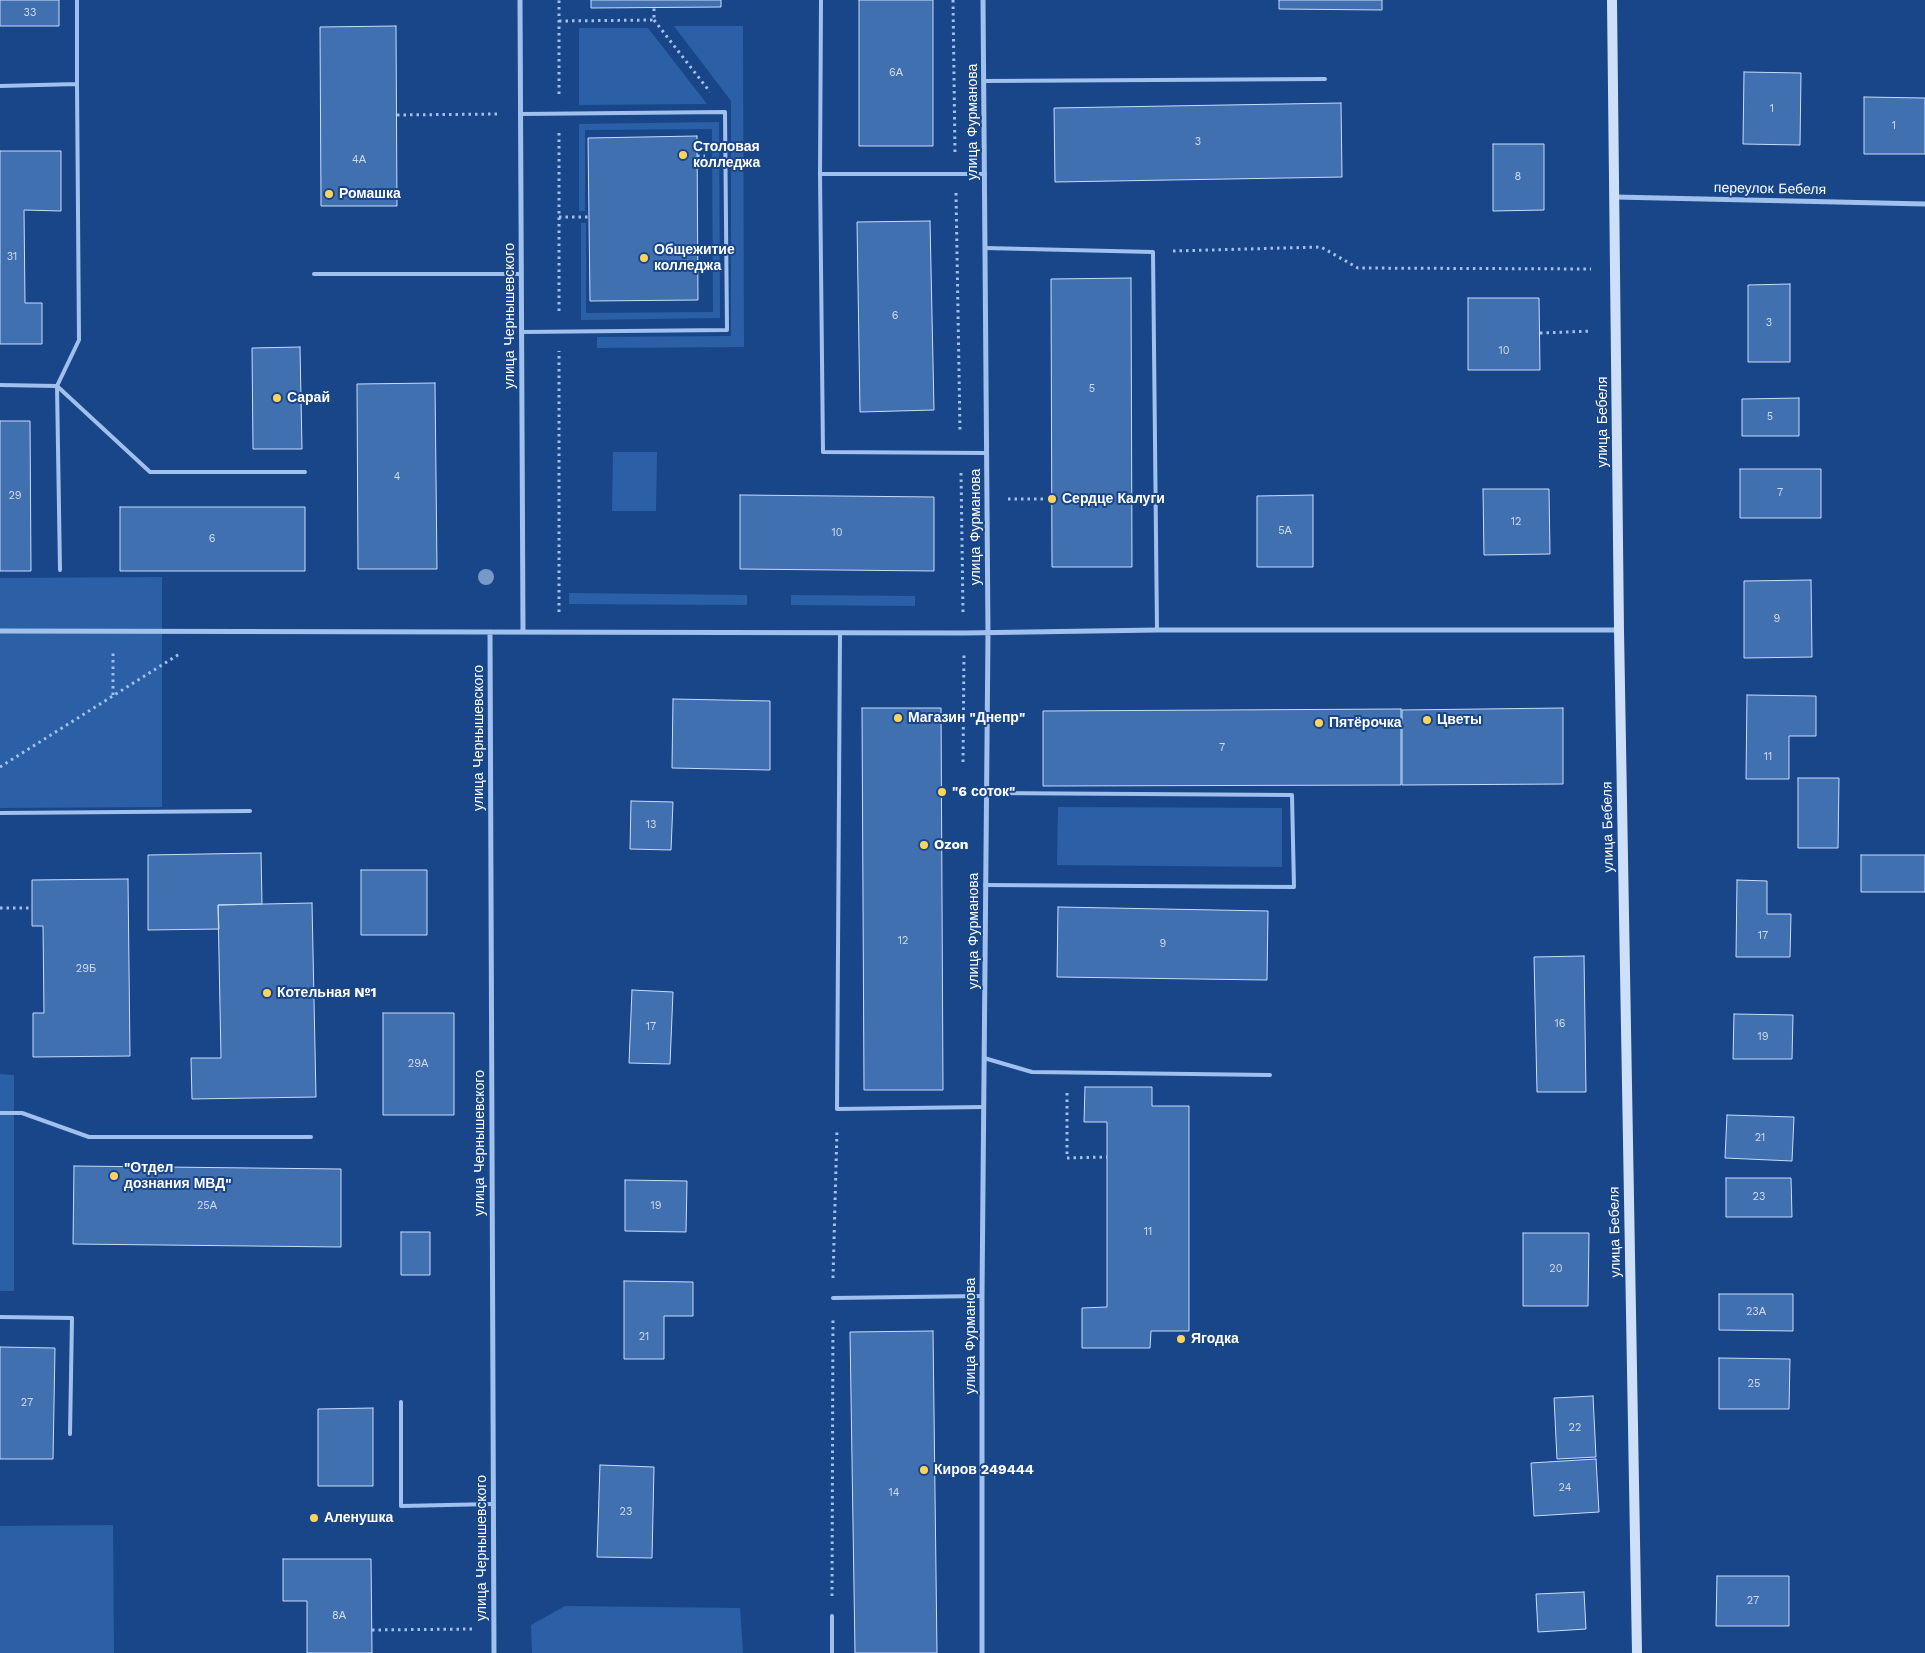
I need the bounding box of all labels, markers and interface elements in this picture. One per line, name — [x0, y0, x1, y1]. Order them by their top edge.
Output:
house number: 33 — [24, 6, 36, 20]
street label: улица Фурманова — [965, 64, 981, 180]
house number: 6А — [889, 66, 903, 80]
house number: 1 — [1770, 102, 1774, 116]
house number: 1 — [1892, 119, 1896, 133]
house number: 3 — [1195, 135, 1201, 149]
place label: Столовая колледжа — [693, 139, 760, 172]
marker: Столовая колледжа — [677, 149, 689, 161]
house number: 4А — [352, 153, 366, 167]
house number: 8 — [1515, 170, 1521, 184]
street label: переулок Бебеля — [1714, 180, 1826, 198]
place label: Ромашка — [339, 186, 401, 202]
marker: Ромашка — [323, 188, 335, 200]
place label: Общежитие колледжа — [654, 242, 735, 274]
street label: улица Чернышевского — [502, 243, 518, 389]
house number: 31 — [7, 250, 17, 264]
marker: Общежитие колледжа — [638, 252, 650, 264]
house number: 6 — [892, 309, 898, 323]
house number: 3 — [1766, 316, 1772, 330]
house number: 10 — [1498, 344, 1510, 358]
street label: улица Бебеля — [1595, 376, 1611, 468]
house number: 5 — [1089, 382, 1095, 396]
place label: Сарай — [287, 390, 330, 406]
marker: Сарай — [271, 392, 283, 404]
house number: 5 — [1767, 410, 1773, 424]
street label: улица Фурманова — [968, 469, 984, 585]
house number: 4 — [394, 470, 400, 484]
house number: 7 — [1777, 486, 1783, 500]
house number: 29 — [8, 489, 22, 503]
place label: Сердце Калуги — [1062, 491, 1165, 507]
marker: Сердце Калуги — [1046, 493, 1058, 505]
house number: 12 — [1511, 515, 1521, 529]
house number: 5А — [1278, 524, 1292, 538]
house number: 10 — [831, 526, 843, 540]
house number: 6 — [209, 532, 215, 546]
house number: 9 — [1774, 612, 1780, 626]
street label: улица Чернышевского — [471, 665, 487, 811]
place label: Магазин "Днепр" — [908, 710, 1025, 726]
marker: Магазин "Днепр" — [892, 712, 904, 724]
place label: Цветы — [1437, 712, 1482, 728]
marker: Цветы — [1421, 714, 1433, 726]
place label: Пятёрочка — [1329, 715, 1402, 731]
marker: Пятёрочка — [1313, 717, 1325, 729]
house number: 7 — [1219, 741, 1225, 755]
house number: 11 — [1764, 750, 1772, 764]
street label: улица Бебеля — [1599, 781, 1617, 873]
place label: "6 соток" — [952, 784, 1015, 800]
marker: "6 соток" — [936, 786, 948, 798]
house number: 13 — [646, 818, 656, 832]
place label: Ozon — [934, 837, 969, 853]
marker: Ozon — [918, 839, 930, 851]
street label: улица Фурманова — [966, 873, 982, 989]
house number: 17 — [1758, 929, 1768, 943]
house number: 12 — [898, 934, 908, 948]
house number: 9 — [1160, 937, 1166, 951]
house number: 29Б — [76, 962, 96, 976]
place label: Котельная №1 — [277, 985, 377, 1001]
marker: Котельная №1 — [261, 987, 273, 999]
house number: 16 — [1555, 1017, 1565, 1031]
house number: 17 — [646, 1020, 656, 1034]
house number: 19 — [1757, 1030, 1769, 1044]
house number: 29А — [408, 1057, 428, 1071]
street label: улица Чернышевского — [472, 1070, 488, 1216]
house number: 21 — [1755, 1131, 1765, 1145]
place label: "Отдел дознания МВД" — [124, 1160, 232, 1192]
marker: "Отдел дознания МВД" — [108, 1170, 120, 1182]
street label: улица Бебеля — [1606, 1186, 1624, 1278]
house number: 23 — [1753, 1190, 1765, 1204]
house number: 25А — [197, 1199, 217, 1213]
house number: 19 — [650, 1199, 662, 1213]
house number: 11 — [1144, 1225, 1152, 1239]
house number: 20 — [1549, 1262, 1563, 1276]
street label: улица Фурманова — [963, 1278, 979, 1394]
house number: 23А — [1746, 1305, 1766, 1319]
house number: 21 — [639, 1330, 649, 1344]
place label: Ягодка — [1191, 1331, 1239, 1347]
marker: Ягодка — [1175, 1333, 1187, 1345]
house number: 25 — [1748, 1377, 1760, 1391]
house number: 27 — [21, 1396, 33, 1410]
house number: 22 — [1569, 1421, 1581, 1435]
place label: Киров 249444 — [934, 1462, 1034, 1478]
marker: Киров 249444 — [918, 1464, 930, 1476]
street label: улица Чернышевского — [474, 1475, 490, 1621]
house number: 24 — [1559, 1481, 1571, 1495]
house number: 14 — [888, 1486, 900, 1500]
house number: 23 — [620, 1505, 632, 1519]
place label: Аленушка — [324, 1510, 393, 1526]
marker: Аленушка — [308, 1512, 320, 1524]
house number: 27 — [1747, 1594, 1759, 1608]
house number: 8А — [332, 1609, 346, 1623]

